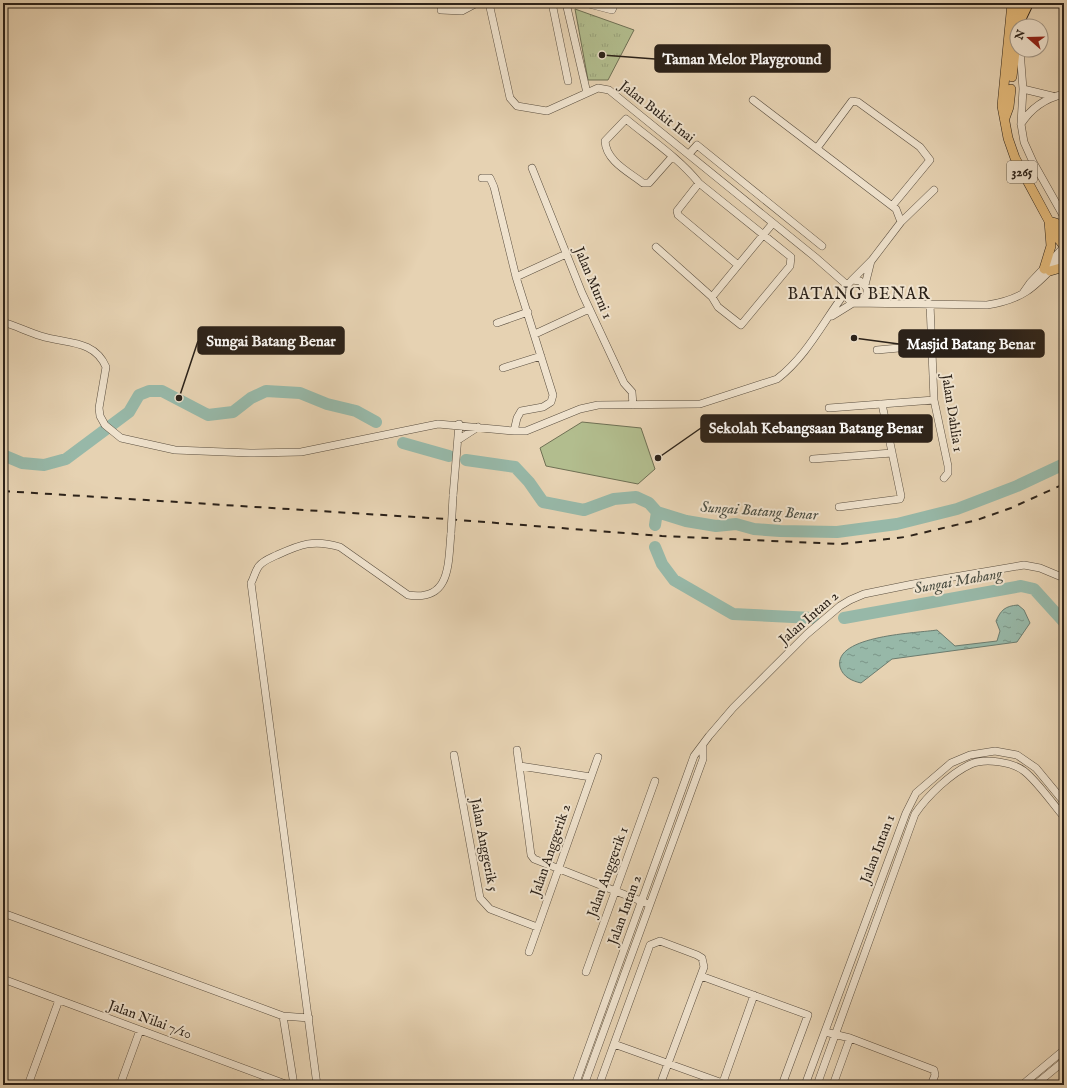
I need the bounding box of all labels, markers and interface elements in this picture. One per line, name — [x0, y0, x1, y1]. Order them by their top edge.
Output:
north arrow — [1009, 18, 1049, 58]
text: N — [1012, 28, 1029, 43]
callout: Taman Melor Playground — [655, 45, 830, 72]
text: Taman Melor Playground — [662, 50, 822, 69]
street label: Jalan Bukit Inai — [614, 76, 698, 147]
road number: 3265 — [1007, 161, 1037, 183]
street label: Jalan Murni 1 — [569, 242, 616, 322]
district label: BATANG BENAR — [788, 285, 930, 305]
callout: Sungai Batang Benar — [198, 327, 344, 354]
callout: Masjid Batang Benar — [899, 330, 1044, 357]
text: Sungai Batang Benar — [206, 332, 336, 351]
text: Masjid Batang Benar — [907, 335, 1036, 354]
street label: Jalan Dahlia 1 — [937, 371, 967, 453]
callout: Sekolah Kebangsaan Batang Benar — [701, 415, 932, 442]
text: Sekolah Kebangsaan Batang Benar — [709, 419, 924, 438]
water label: Sungai Batang Benar — [699, 497, 819, 526]
water label: Sungai Mahang — [913, 564, 1005, 599]
street label: Jalan Intan 2 — [774, 587, 843, 650]
street label: Jalan Anggerik 5 — [466, 795, 502, 893]
street label: Jalan Anggerik 2 — [526, 801, 575, 900]
street label: Jalan Intan 1 — [856, 812, 899, 888]
street label: Jalan Anggerik 1 — [583, 824, 633, 922]
street label: Jalan Intan 2 — [603, 872, 646, 949]
street label: Jalan Nilai 7/10 — [104, 996, 194, 1043]

